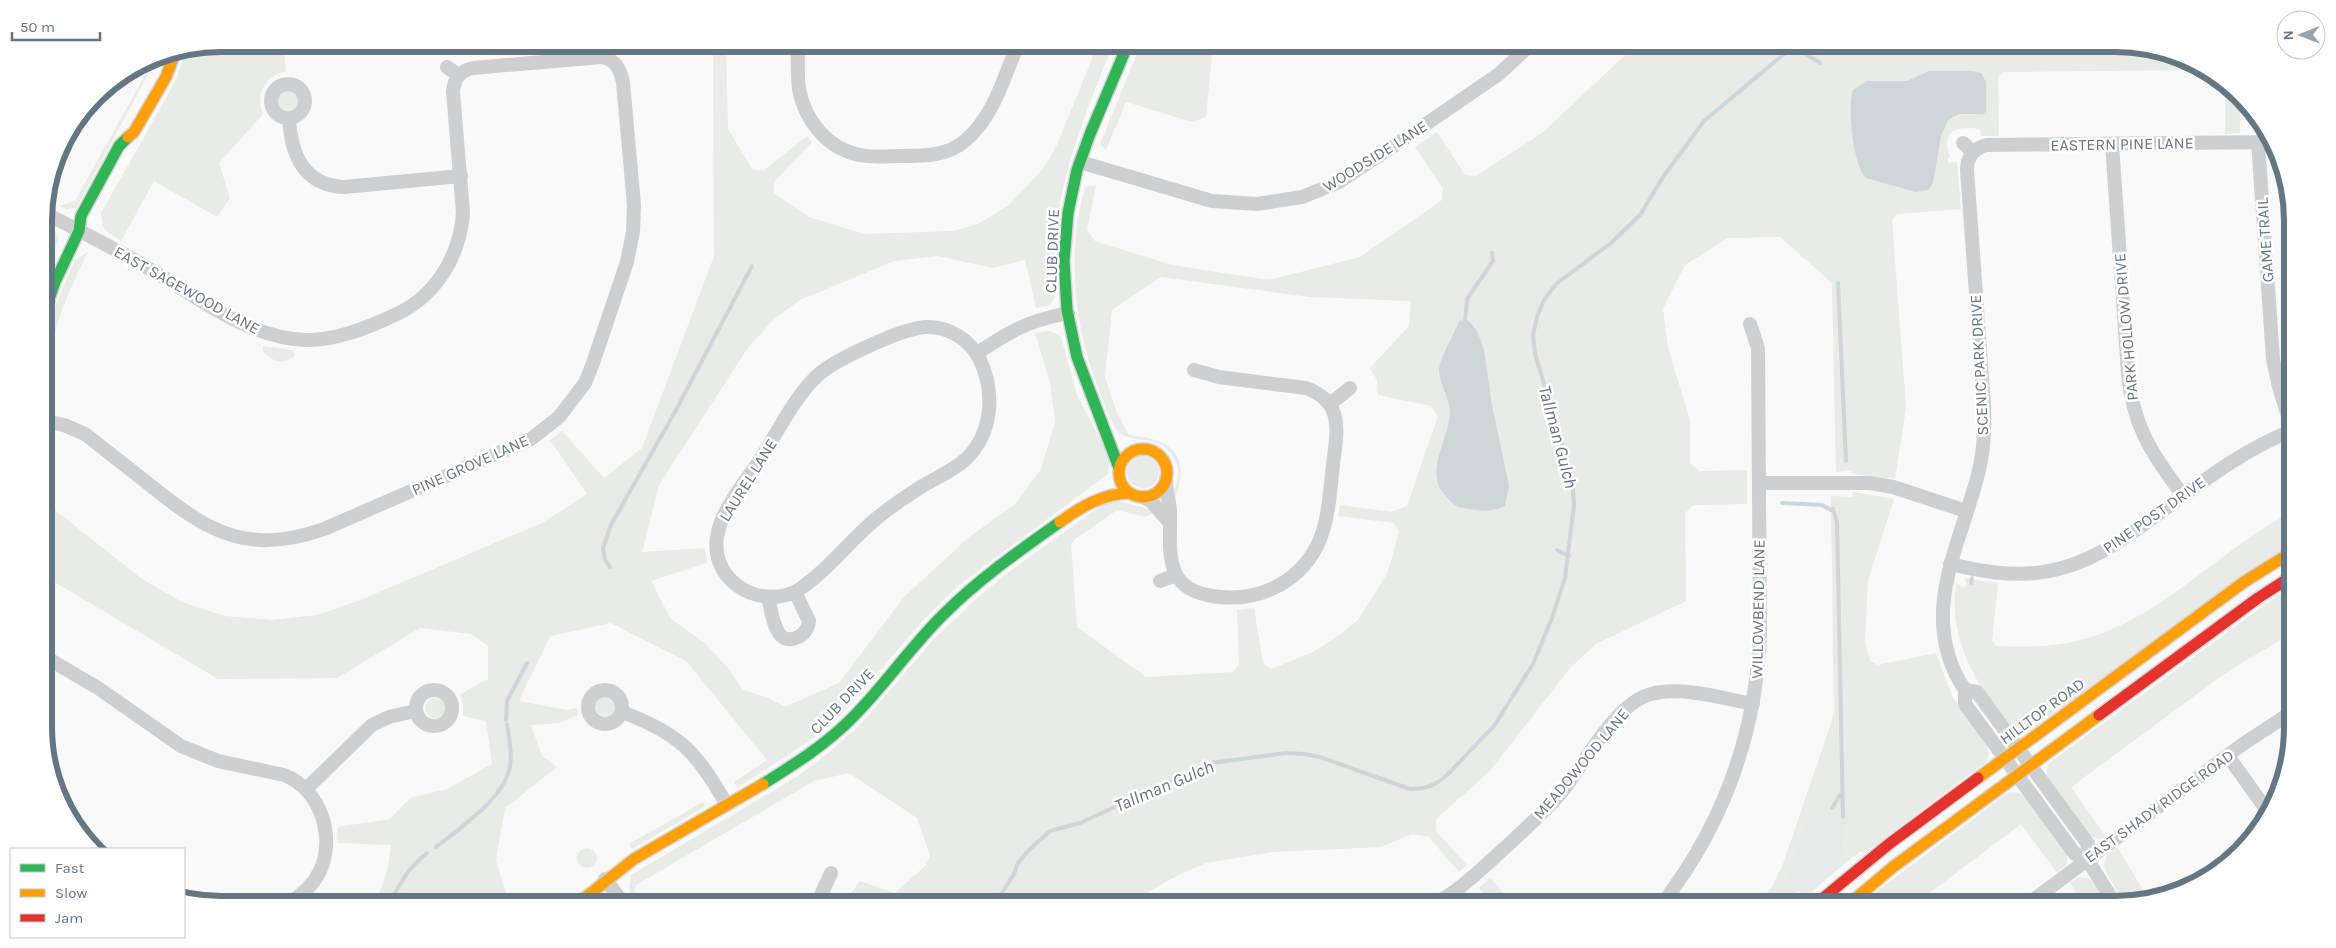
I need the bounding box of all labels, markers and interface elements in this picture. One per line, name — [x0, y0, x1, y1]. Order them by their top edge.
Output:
scale bar — [12, 10, 100, 42]
north arrow — [2276, 10, 2326, 60]
text: 50 m — [20, 18, 55, 36]
text: N — [2280, 30, 2297, 40]
street label: WOODSIDE LANE — [1319, 116, 1431, 196]
street label: EASTERN PINE LANE — [2050, 133, 2194, 155]
street label: GAME TRAIL — [2253, 197, 2277, 283]
street label: CLUB DRIVE — [1041, 209, 1063, 293]
street label: EAST SAGEWOOD LANE — [111, 242, 263, 338]
street label: PARK HOLLOW DRIVE — [2110, 252, 2142, 402]
street label: SCENIC PARK DRIVE — [1966, 294, 1992, 436]
water label: Tallman Gulch — [1534, 383, 1582, 491]
street label: PINE GROVE LANE — [409, 431, 531, 499]
street label: LAUREL LANE — [715, 435, 781, 525]
street label: PINE POST DRIVE — [2099, 473, 2209, 557]
street label: WILLOWBEND LANE — [1747, 539, 1769, 679]
street label: CLUB DRIVE — [806, 664, 878, 738]
street label: HILLTOP ROAD — [1996, 674, 2088, 748]
street label: MEADOWOOD LANE — [1529, 705, 1633, 823]
street label: EAST SHADY RIDGE ROAD — [2081, 745, 2237, 867]
water label: Tallman Gulch — [1111, 755, 1217, 817]
legend — [10, 848, 185, 938]
text: Fast — [55, 859, 85, 877]
text: Slow — [55, 884, 87, 902]
text: Jam — [55, 909, 83, 927]

